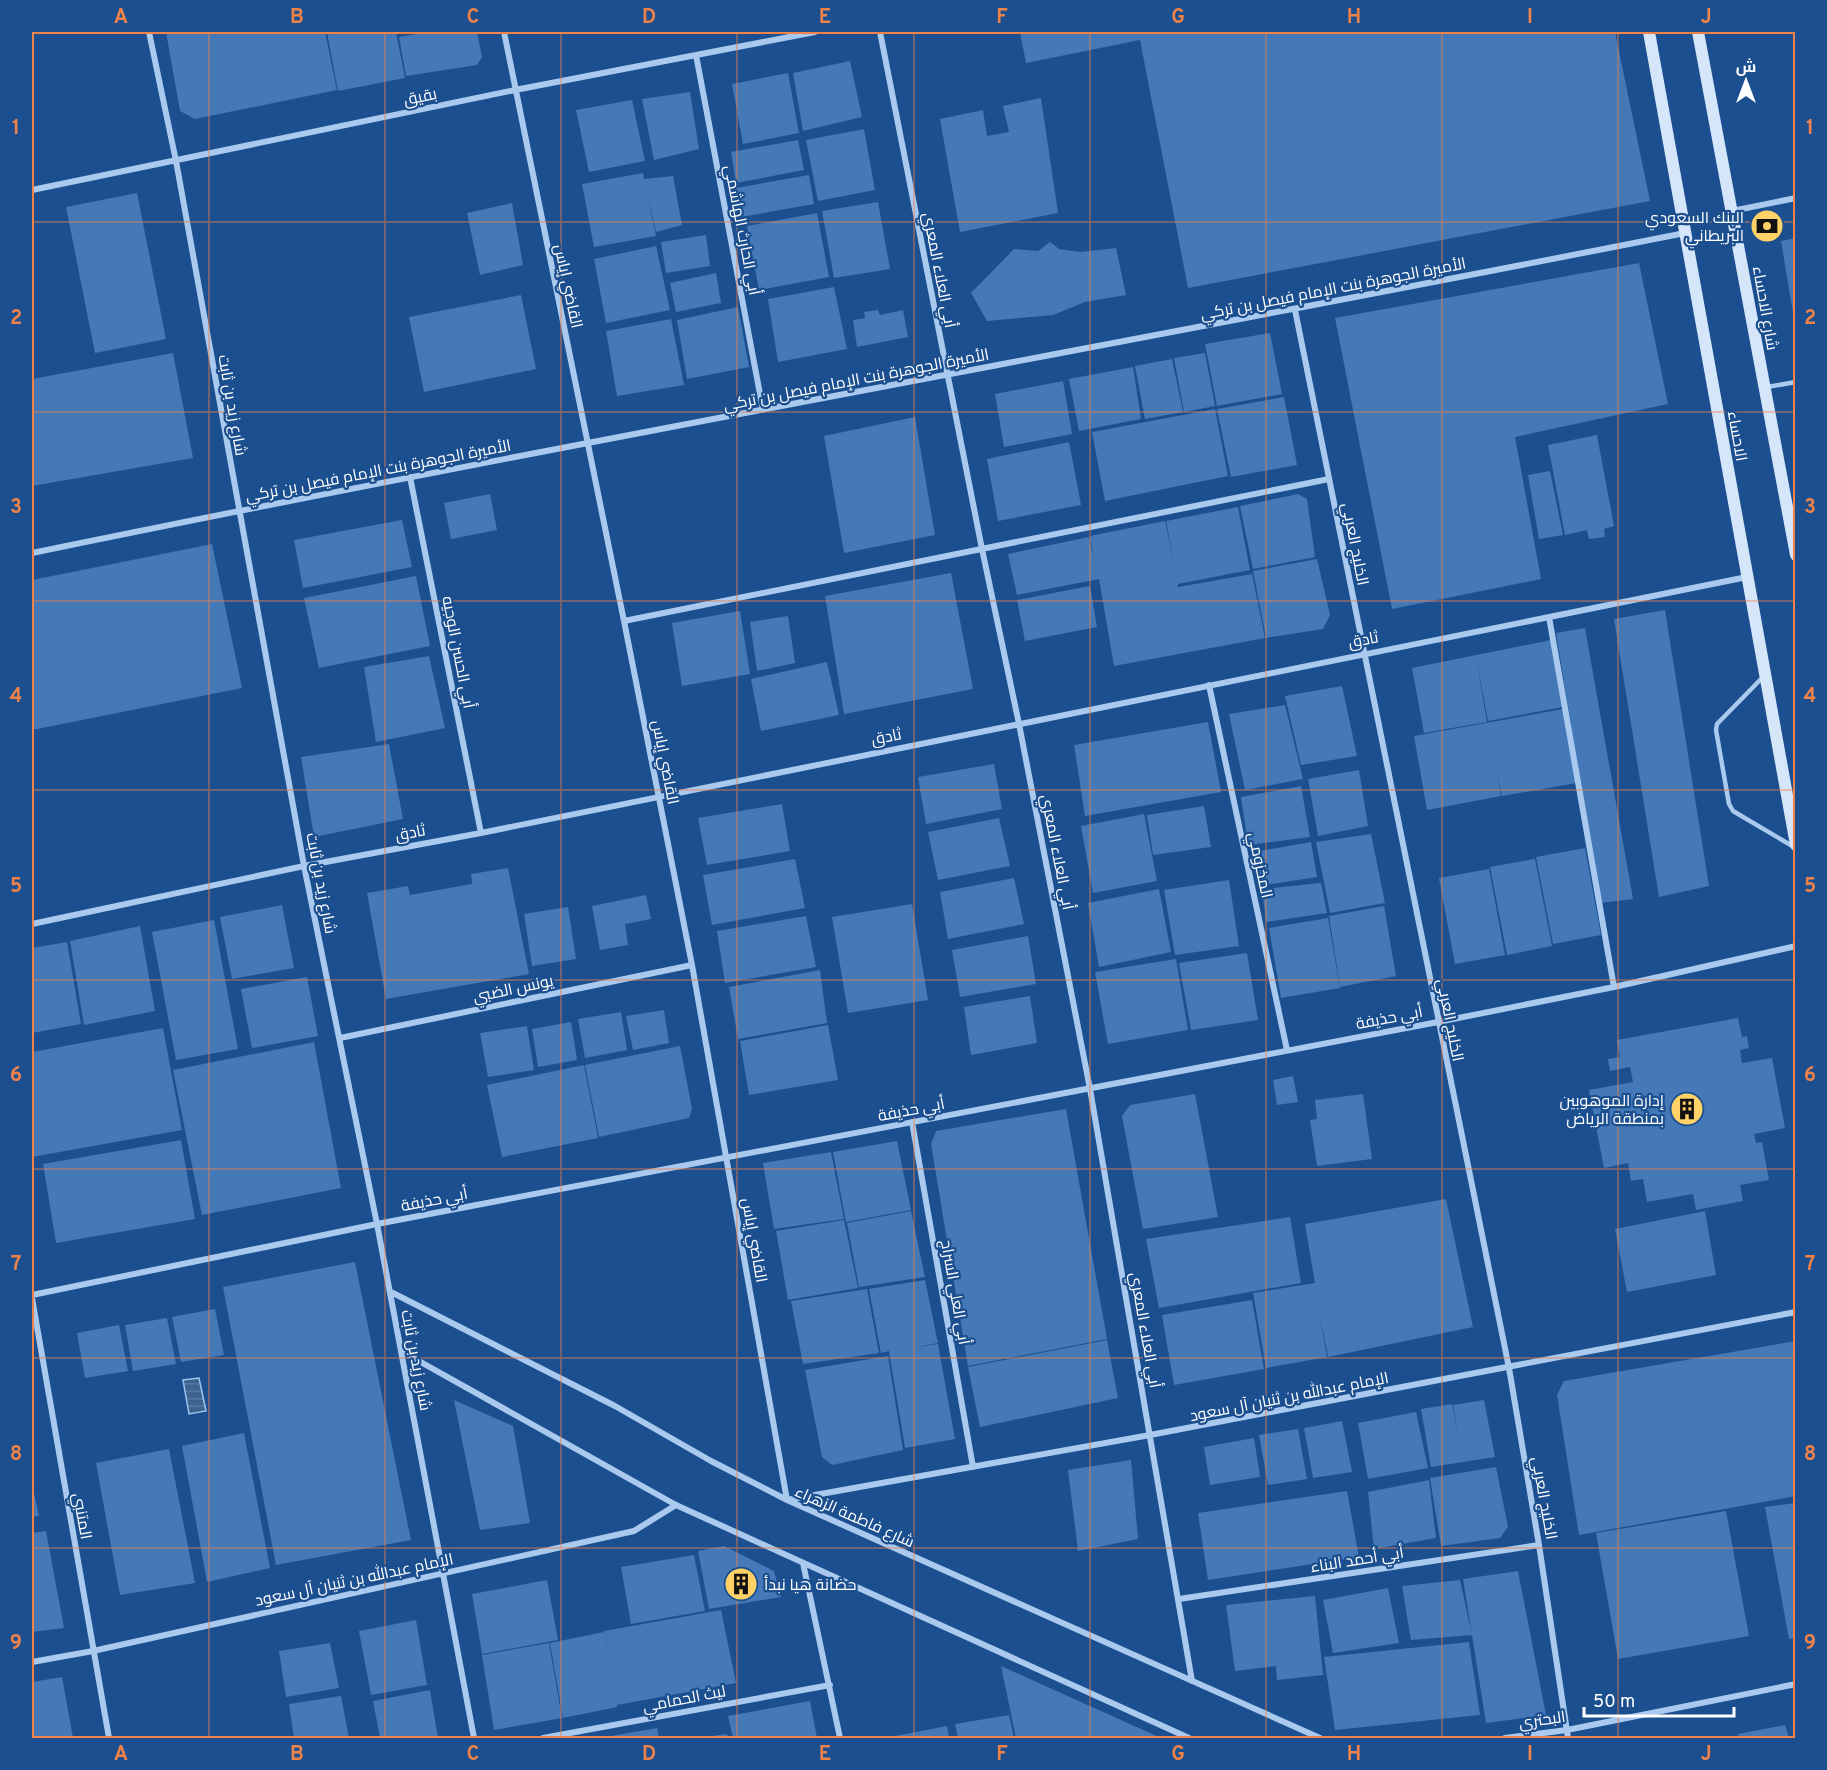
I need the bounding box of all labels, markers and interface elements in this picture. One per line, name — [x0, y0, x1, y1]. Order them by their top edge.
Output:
text: A — [114, 5, 128, 31]
text: B — [290, 5, 304, 31]
text: C — [467, 5, 479, 31]
text: D — [642, 5, 656, 31]
text: E — [819, 5, 831, 31]
text: F — [996, 5, 1008, 31]
text: G — [1171, 5, 1185, 31]
text: H — [1347, 5, 1361, 31]
text: I — [1527, 5, 1533, 31]
text: J — [1700, 5, 1712, 31]
north arrow — [1716, 51, 1776, 111]
text: ش — [1736, 58, 1756, 78]
street label: بقيق — [402, 85, 439, 111]
text: 1 — [12, 116, 20, 142]
text: 1 — [1806, 116, 1814, 142]
street label: أبي الحارث الهاشمي — [717, 163, 764, 298]
bank icon: البنك السعودي البريطاني — [1749, 208, 1785, 244]
place label: البنك السعودي البريطاني — [1645, 209, 1744, 249]
street label: أبي العلاء المعري — [915, 211, 960, 330]
street label: القاضي إياس — [547, 243, 586, 331]
street label: الأميرة الجوهرة بنت الإمام فيصل بن تركي — [1199, 254, 1468, 328]
street label: شارع الاحساء — [1747, 265, 1781, 352]
text: 2 — [10, 306, 22, 332]
text: 2 — [1804, 306, 1816, 332]
street label: الأميرة الجوهرة بنت الإمام فيصل بن تركي — [722, 345, 991, 419]
street label: شارع زيد بن ثابت — [212, 353, 250, 458]
street label: الاحساء — [1722, 410, 1750, 463]
street label: الأميرة الجوهرة بنت الإمام فيصل بن تركي — [244, 436, 513, 510]
text: 3 — [10, 495, 22, 521]
text: 3 — [1804, 495, 1816, 521]
street label: الخليج العربي — [1334, 501, 1372, 588]
street label: أبي الحسن الوجيه — [434, 594, 479, 711]
street label: ثادق — [1346, 628, 1381, 654]
text: 4 — [10, 684, 22, 710]
text: 4 — [1804, 684, 1816, 710]
street label: القاضي إياس — [645, 718, 682, 806]
street label: ثادق — [869, 725, 904, 751]
street label: أبي العلاء المعري — [1033, 793, 1078, 912]
street label: ثادق — [393, 821, 428, 847]
street label: شارع زيد بن ثابت — [300, 831, 340, 936]
street label: المخزومي — [1240, 831, 1276, 901]
text: 5 — [10, 874, 22, 900]
text: 5 — [1804, 874, 1816, 900]
street label: يونس الضبي — [471, 972, 557, 1010]
street label: الخليج العربي — [1429, 977, 1467, 1064]
street label: أبي حذيفة — [1354, 1002, 1425, 1037]
text: 6 — [10, 1063, 22, 1089]
text: 6 — [1804, 1063, 1816, 1089]
building icon: إدارة الموهوبين بمنطقة الرياض — [1669, 1091, 1705, 1127]
place label: إدارة الموهوبين بمنطقة الرياض — [1559, 1092, 1664, 1130]
street label: أبي حذيفة — [876, 1094, 947, 1129]
street label: أبي حذيفة — [399, 1184, 470, 1219]
street label: القاضي إياس — [735, 1196, 770, 1284]
street label: أبي العلي السراج — [933, 1238, 974, 1347]
text: 7 — [11, 1252, 21, 1278]
text: 7 — [1805, 1252, 1815, 1278]
street label: أبي العلاء المعري — [1122, 1271, 1165, 1390]
street label: شارع زيد بن ثابت — [395, 1308, 435, 1413]
street label: الإمام عبدالله بن ثنيان آل سعود — [1188, 1367, 1391, 1427]
text: 8 — [10, 1442, 22, 1468]
text: 8 — [1804, 1442, 1816, 1468]
street label: الخليج العربي — [1524, 1455, 1560, 1542]
street label: شارع فاطمة الزهراء — [791, 1482, 917, 1553]
street label: المتنبي — [65, 1492, 95, 1541]
street label: أبي أحمد البناء — [1309, 1543, 1406, 1580]
street label: الإمام عبدالله بن ثنيان آل سعود — [253, 1548, 455, 1612]
building icon: حضانة هيا نبدأ — [723, 1566, 759, 1602]
place label: حضانة هيا نبدأ — [764, 1575, 856, 1596]
text: 9 — [10, 1631, 22, 1657]
text: 9 — [1804, 1631, 1816, 1657]
scale bar — [1584, 1680, 1734, 1718]
street label: ليث الحمامي — [641, 1682, 728, 1720]
text: 50 m — [1593, 1691, 1635, 1714]
street label: البحتري — [1518, 1708, 1567, 1736]
text: A — [114, 1742, 128, 1768]
text: B — [290, 1742, 304, 1768]
text: C — [467, 1742, 479, 1768]
text: D — [642, 1742, 656, 1768]
text: E — [819, 1742, 831, 1768]
text: F — [996, 1742, 1008, 1768]
text: G — [1171, 1742, 1185, 1768]
text: H — [1347, 1742, 1361, 1768]
text: I — [1527, 1742, 1533, 1768]
text: J — [1700, 1742, 1712, 1768]

